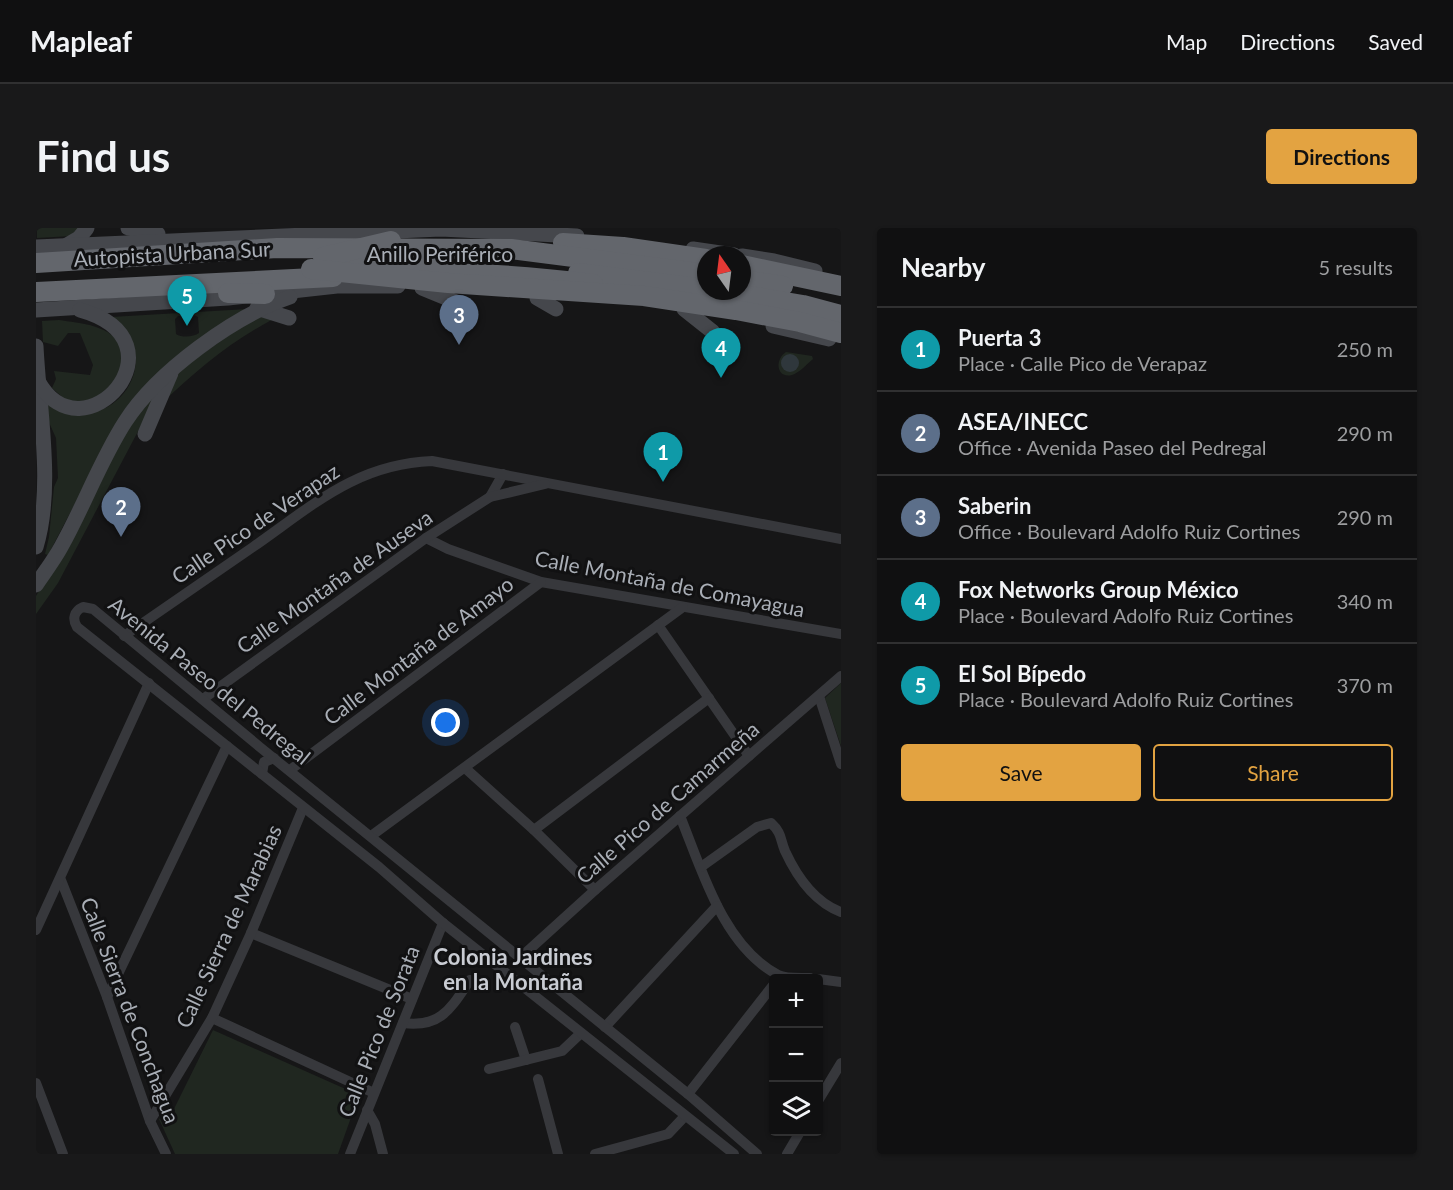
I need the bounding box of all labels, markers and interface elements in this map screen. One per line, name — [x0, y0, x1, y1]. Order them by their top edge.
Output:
text: Mapleaf — [30, 24, 132, 58]
text: Map — [1166, 29, 1207, 54]
text: Directions — [1240, 29, 1335, 54]
text: Saved — [1368, 29, 1423, 54]
button: Directions — [1266, 129, 1417, 184]
text: Find us — [36, 131, 170, 181]
street label: Autopista Urbana Sur — [73, 235, 272, 271]
street label: Anillo Periférico — [367, 241, 513, 266]
north arrow — [697, 246, 751, 300]
text: Nearby — [901, 251, 986, 283]
text: 5 results — [1318, 255, 1393, 279]
pin: 5 — [168, 276, 206, 326]
pin: 3 — [440, 296, 478, 345]
text: Puerta 3 — [958, 324, 1041, 351]
pin: 4 — [702, 328, 740, 378]
text: 1 — [915, 337, 926, 361]
text: 250 m — [1337, 337, 1393, 361]
text: Place · Calle Pico de Verapaz — [958, 351, 1207, 375]
text: ASEA/INECC — [958, 408, 1088, 435]
text: 2 — [915, 421, 926, 445]
text: 290 m — [1337, 421, 1393, 445]
pin: 1 — [644, 432, 682, 482]
text: Office · Avenida Paseo del Pedregal — [958, 435, 1267, 459]
street label: Calle Pico de Verapaz — [167, 458, 343, 588]
pin: 2 — [102, 488, 140, 537]
text: Saberin — [958, 492, 1032, 519]
street label: Calle Montaña de Auseva — [231, 504, 437, 658]
text: 3 — [915, 505, 926, 529]
text: 290 m — [1337, 505, 1393, 529]
text: Office · Boulevard Adolfo Ruiz Cortines — [958, 519, 1300, 543]
street label: Calle Montaña de Comayagua — [533, 545, 807, 621]
street label: Calle Montaña de Amayo — [318, 571, 518, 729]
text: Fox Networks Group México — [958, 576, 1239, 603]
text: 4 — [915, 589, 926, 613]
text: 340 m — [1337, 589, 1393, 613]
street label: Avenida Paseo del Pedregal — [104, 591, 316, 769]
text: Place · Boulevard Adolfo Ruiz Cortines — [958, 603, 1293, 627]
text: El Sol Bípedo — [958, 660, 1086, 687]
text: 5 — [915, 673, 926, 697]
text: 370 m — [1337, 673, 1393, 697]
text: Place · Boulevard Adolfo Ruiz Cortines — [958, 687, 1293, 711]
your location — [431, 708, 460, 737]
street label: Calle Pico de Camarmeña — [570, 716, 764, 888]
button: Save — [901, 744, 1141, 801]
button: Share — [1153, 744, 1393, 801]
street label: Calle Sierra de Marabias — [170, 820, 286, 1032]
street label: Calle Sierra de Conchagua — [76, 893, 186, 1127]
street label: Calle Pico de Sorata — [332, 942, 424, 1120]
district label: Colonia Jardines en la Montaña — [434, 943, 592, 995]
map controls — [769, 974, 823, 1136]
button: + — [769, 974, 823, 1028]
button: − — [769, 1028, 823, 1082]
button: layers — [769, 1082, 823, 1136]

